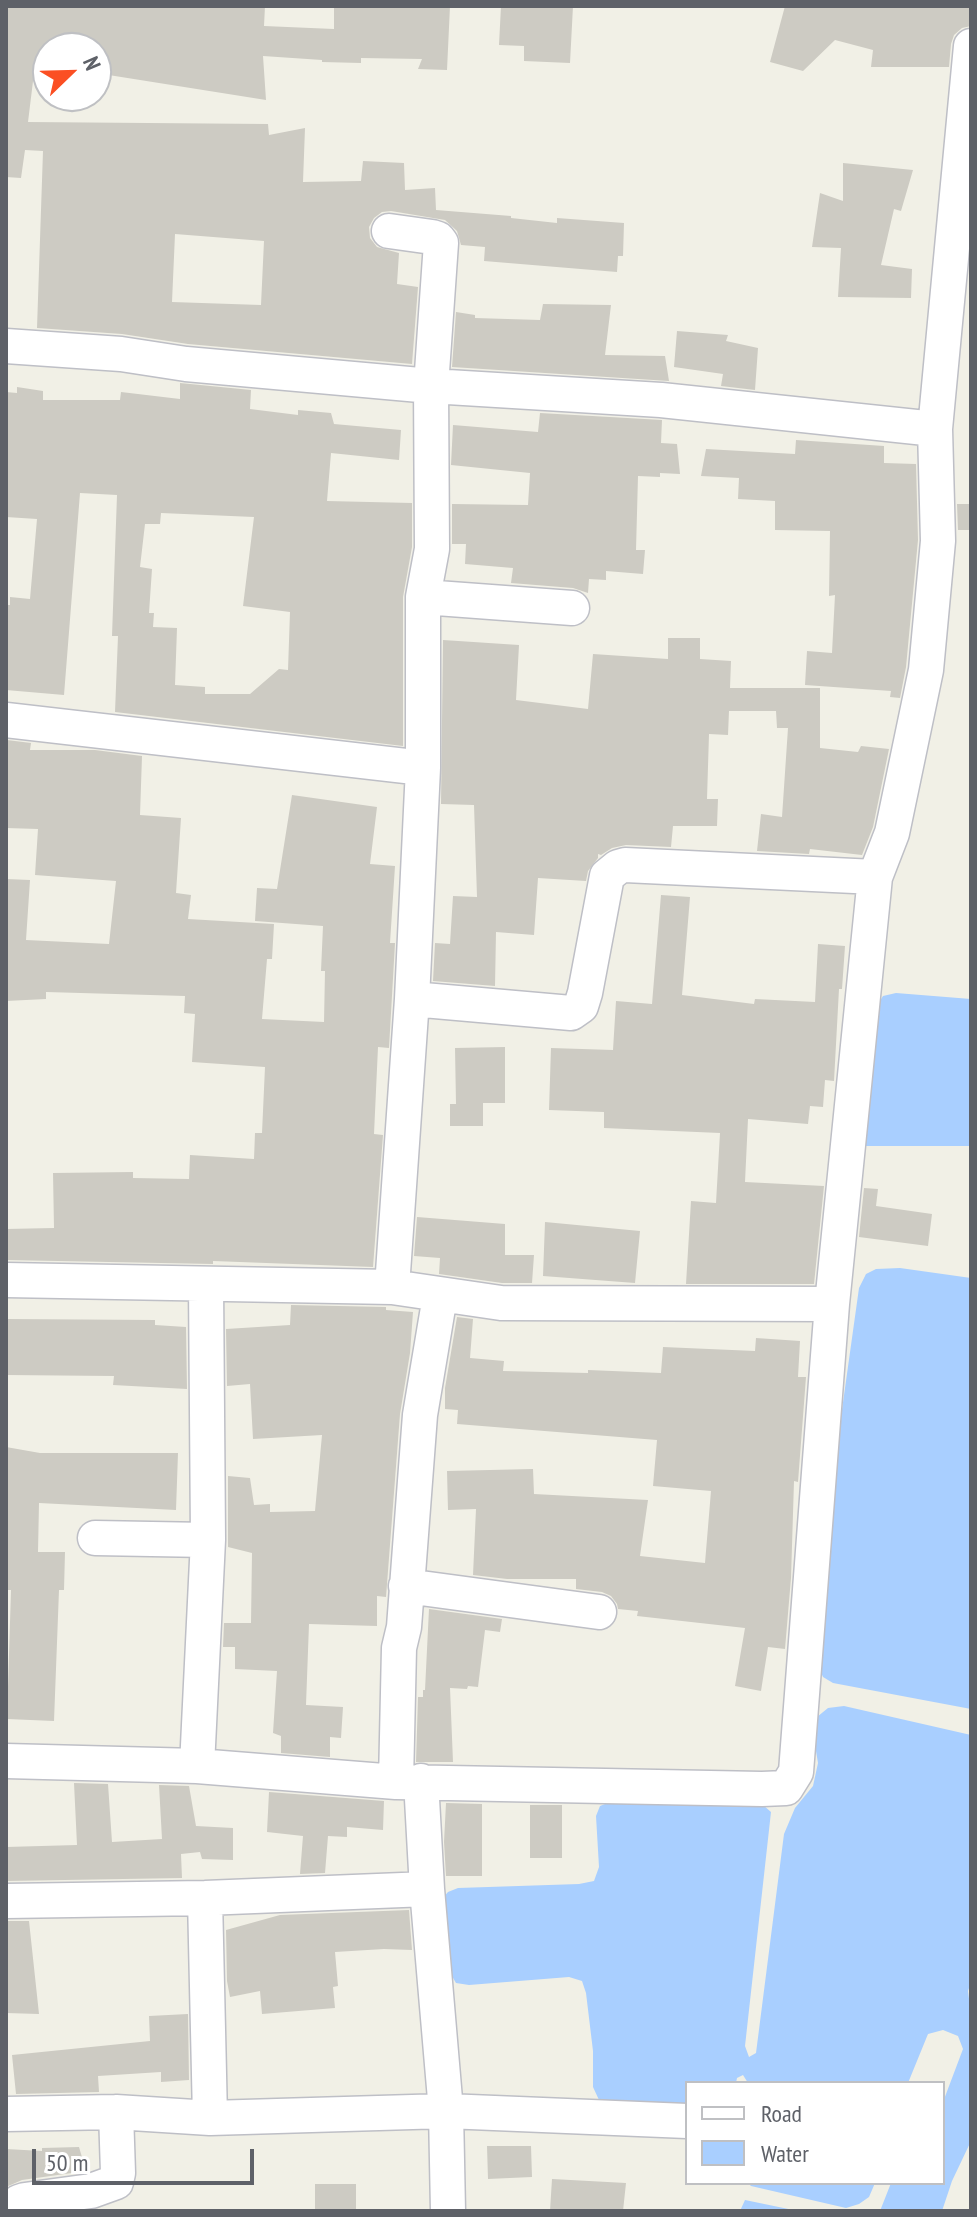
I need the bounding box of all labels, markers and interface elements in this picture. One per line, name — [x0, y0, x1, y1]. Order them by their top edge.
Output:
north arrow — [32, 32, 112, 112]
text: N — [77, 52, 107, 74]
legend — [685, 2081, 945, 2185]
text: Road — [761, 2098, 802, 2129]
scale bar — [36, 2133, 258, 2183]
text: Water — [761, 2138, 809, 2169]
text: 50 m — [46, 2147, 88, 2178]

